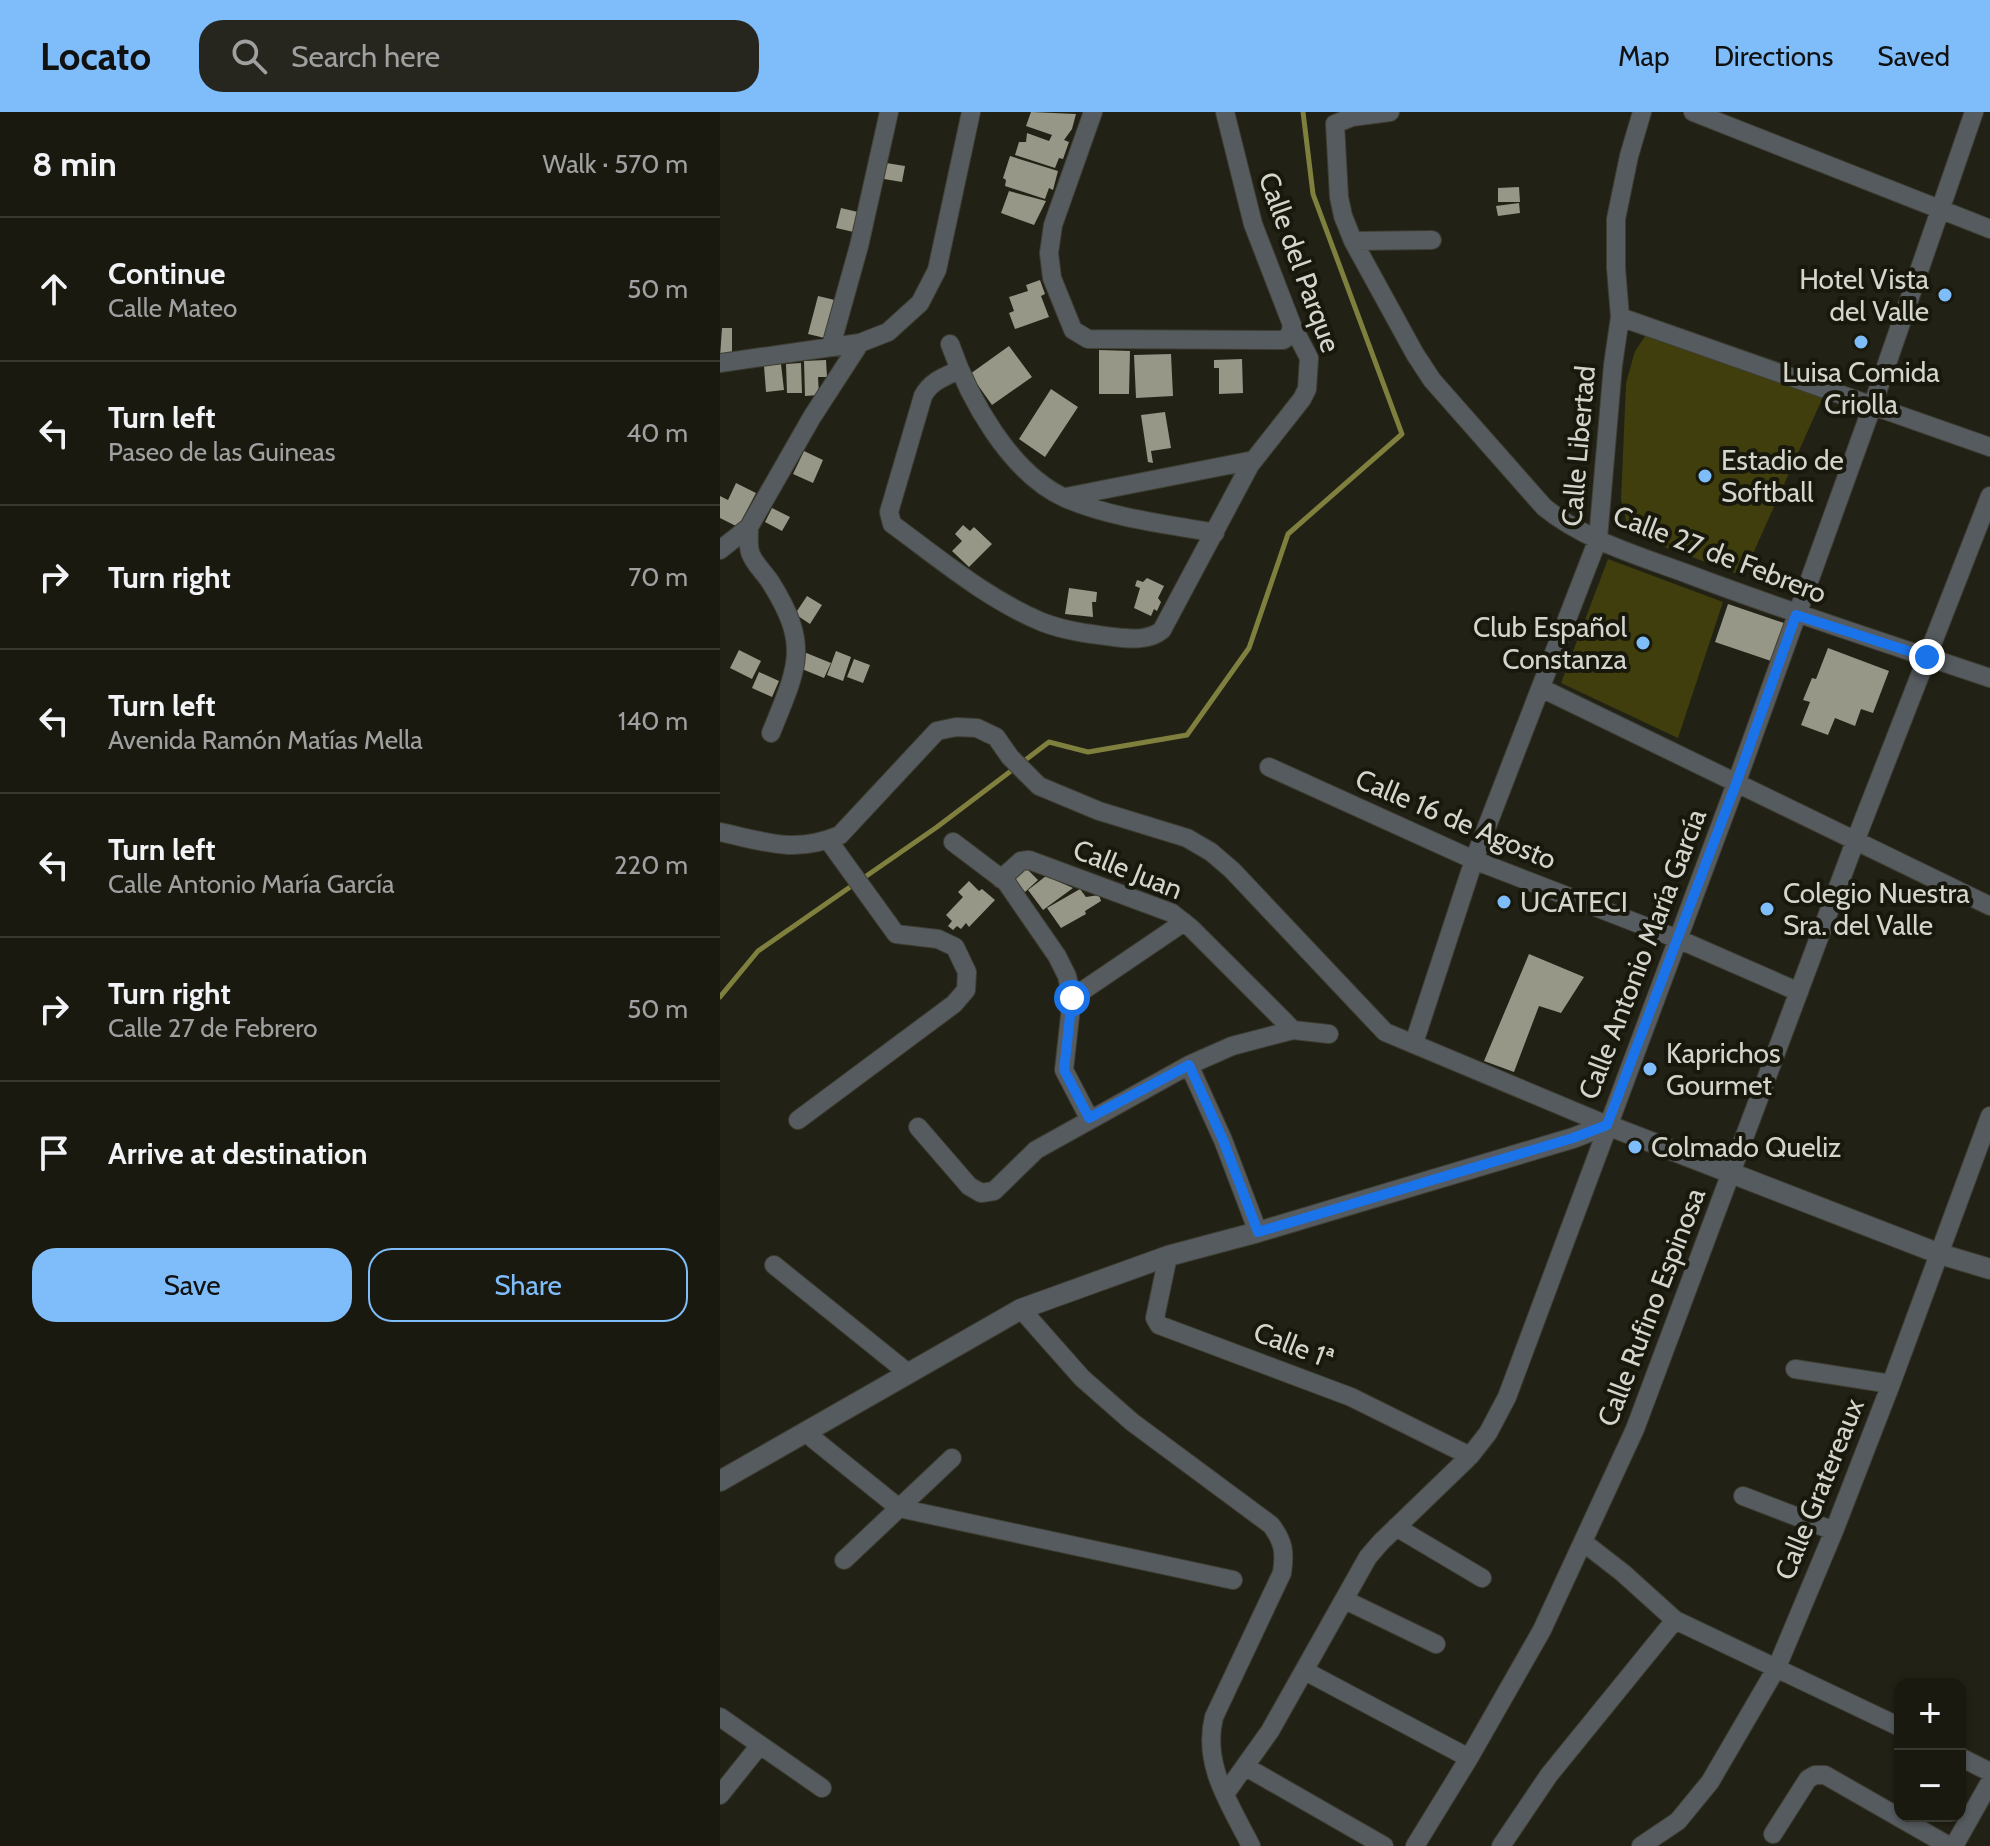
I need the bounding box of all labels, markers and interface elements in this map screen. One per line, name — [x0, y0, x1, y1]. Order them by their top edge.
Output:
search box — [199, 20, 759, 92]
text: Locato — [40, 33, 151, 80]
icon: search — [227, 34, 271, 78]
text: Search here — [291, 38, 440, 75]
text: Map — [1618, 39, 1670, 73]
text: Directions — [1714, 39, 1833, 73]
text: Saved — [1877, 39, 1950, 73]
text: 8 min — [32, 143, 117, 185]
text: Walk · 570 m — [543, 148, 688, 180]
street label: Calle del Parque — [1252, 167, 1348, 357]
text: Continue — [108, 255, 225, 292]
place label: Hotel Vista del Valle — [1799, 262, 1930, 328]
icon: ahead — [32, 267, 76, 311]
text: 50 m — [627, 273, 688, 305]
marker: Hotel Vista del Valle — [1936, 286, 1954, 304]
text: Calle Mateo — [108, 292, 237, 324]
marker: Luisa Comida Criolla — [1852, 333, 1870, 351]
place label: Luisa Comida Criolla — [1782, 355, 1940, 421]
street label: Calle Libertad — [1554, 364, 1602, 528]
text: Turn left — [108, 399, 216, 436]
icon: left — [32, 411, 76, 455]
text: 40 m — [626, 417, 688, 449]
text: Paseo de las Guineas — [108, 436, 336, 468]
place label: Estadio de Softball — [1721, 443, 1844, 509]
marker: Estadio de Softball — [1696, 467, 1714, 485]
street label: Calle 27 de Febrero — [1609, 498, 1831, 610]
icon: right — [32, 555, 76, 599]
text: Turn right — [108, 559, 231, 596]
text: 70 m — [628, 561, 688, 593]
place label: Club Español Constanza — [1473, 610, 1628, 676]
marker: Club Español Constanza — [1634, 634, 1652, 652]
route end — [1909, 639, 1945, 675]
text: Turn left — [108, 687, 216, 724]
icon: left — [32, 699, 76, 743]
text: 140 m — [618, 705, 688, 737]
text: Avenida Ramón Matías Mella — [108, 724, 423, 756]
street label: Calle 16 de Agosto — [1351, 761, 1561, 877]
street label: Calle Antonio María García — [1571, 803, 1713, 1104]
text: Turn left — [108, 831, 216, 868]
street label: Calle Juan — [1068, 832, 1188, 906]
icon: left — [32, 843, 76, 887]
text: 220 m — [614, 849, 688, 881]
text: Calle Antonio María García — [108, 868, 394, 900]
place label: Colegio Nuestra Sra. del Valle — [1783, 876, 1970, 942]
place label: UCATECI — [1520, 885, 1628, 919]
marker: UCATECI — [1495, 893, 1513, 911]
marker: Colegio Nuestra Sra. del Valle — [1758, 900, 1776, 918]
text: Turn right — [108, 975, 231, 1012]
route start — [1054, 980, 1090, 1016]
icon: right — [32, 987, 76, 1031]
text: 50 m — [627, 993, 688, 1025]
text: Calle 27 de Febrero — [108, 1012, 318, 1044]
place label: Kaprichos Gourmet — [1666, 1036, 1781, 1102]
marker: Kaprichos Gourmet — [1641, 1060, 1659, 1078]
place label: Colmado Queliz — [1651, 1130, 1841, 1164]
icon: arrive — [32, 1131, 76, 1175]
text: Arrive at destination — [108, 1135, 368, 1172]
marker: Colmado Queliz — [1626, 1138, 1644, 1156]
street label: Calle Rufino Espinosa — [1590, 1182, 1712, 1431]
button: Save — [32, 1248, 352, 1322]
button: Share — [368, 1248, 688, 1322]
street label: Calle 1ª — [1249, 1314, 1339, 1376]
street label: Calle Gratereaux — [1767, 1393, 1871, 1585]
map controls — [1894, 1678, 1966, 1822]
button: + — [1894, 1678, 1966, 1750]
button: − — [1894, 1750, 1966, 1822]

